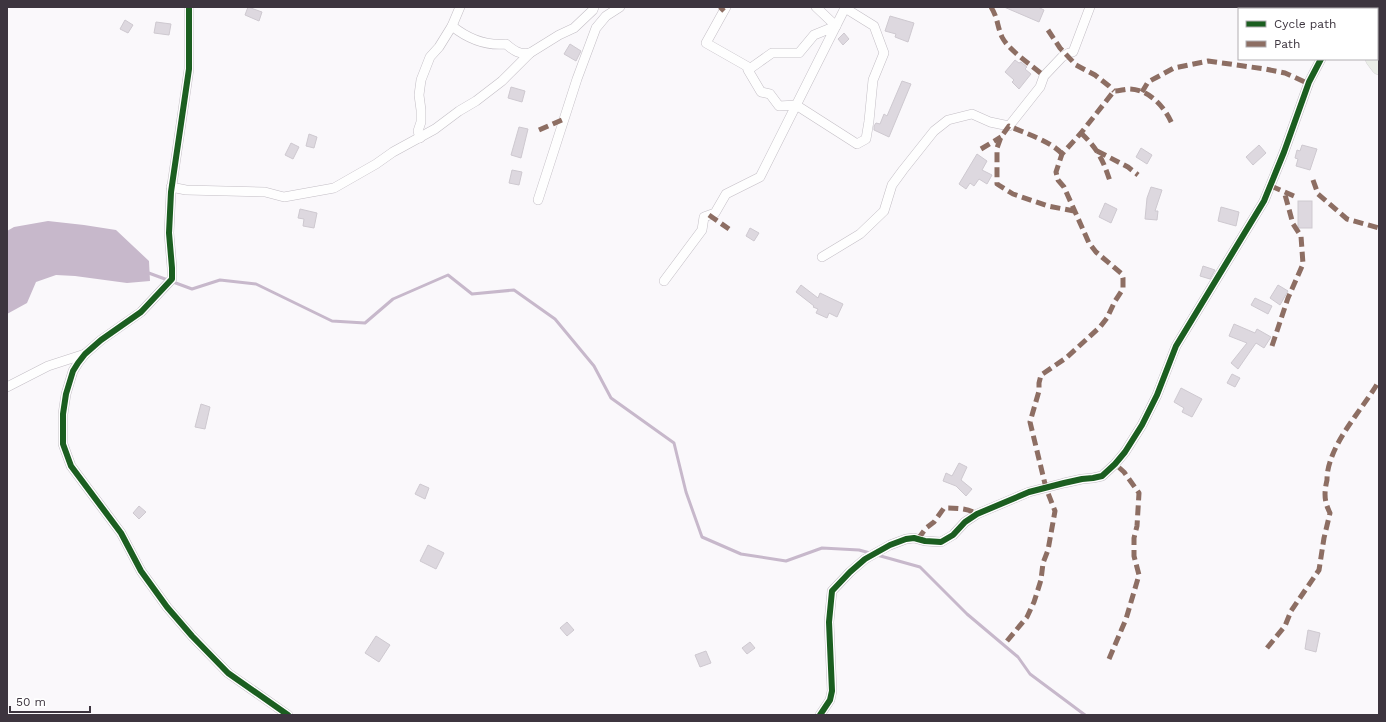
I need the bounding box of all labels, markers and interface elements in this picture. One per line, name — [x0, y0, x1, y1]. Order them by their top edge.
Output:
legend — [1238, 8, 1378, 60]
text: Cycle path — [1274, 17, 1336, 31]
text: Path — [1274, 37, 1300, 51]
scale bar — [10, 688, 90, 714]
text: 50 m — [16, 695, 46, 709]

